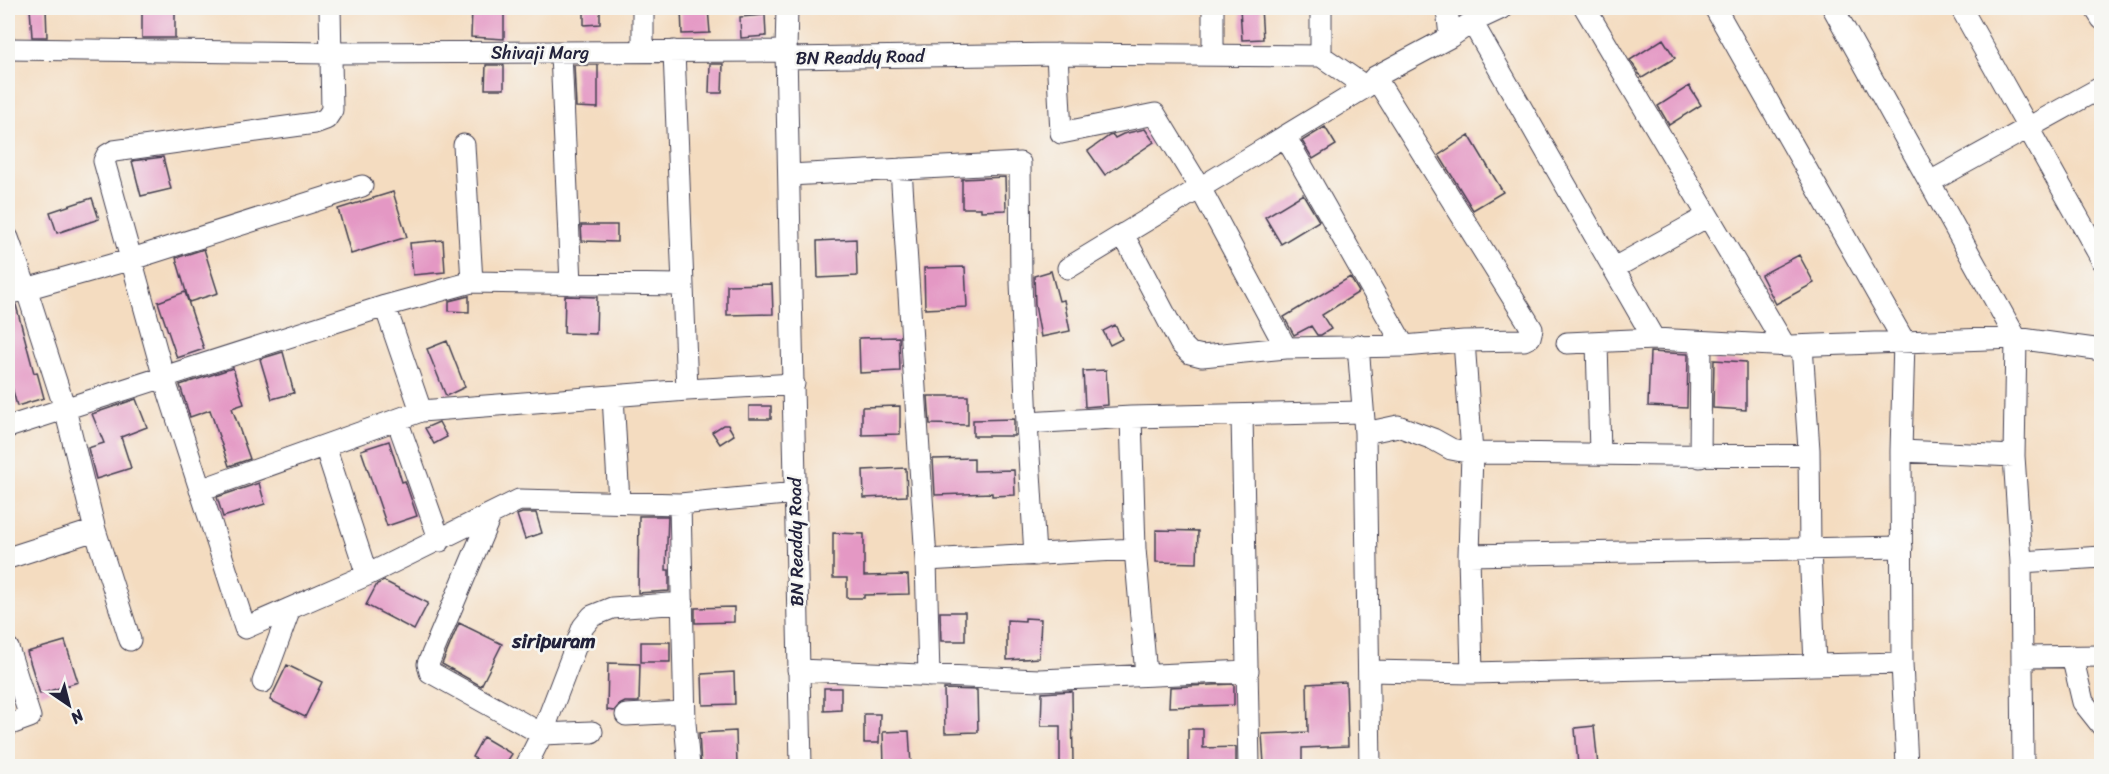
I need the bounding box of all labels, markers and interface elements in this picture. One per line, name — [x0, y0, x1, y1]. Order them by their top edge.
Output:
street label: Shivaji Marg — [491, 37, 589, 69]
street label: BN Readdy Road — [795, 40, 926, 74]
street label: BN Readdy Road — [779, 476, 813, 607]
district label: siripuram — [511, 624, 596, 659]
north arrow — [39, 675, 99, 735]
text: N — [64, 701, 91, 732]

